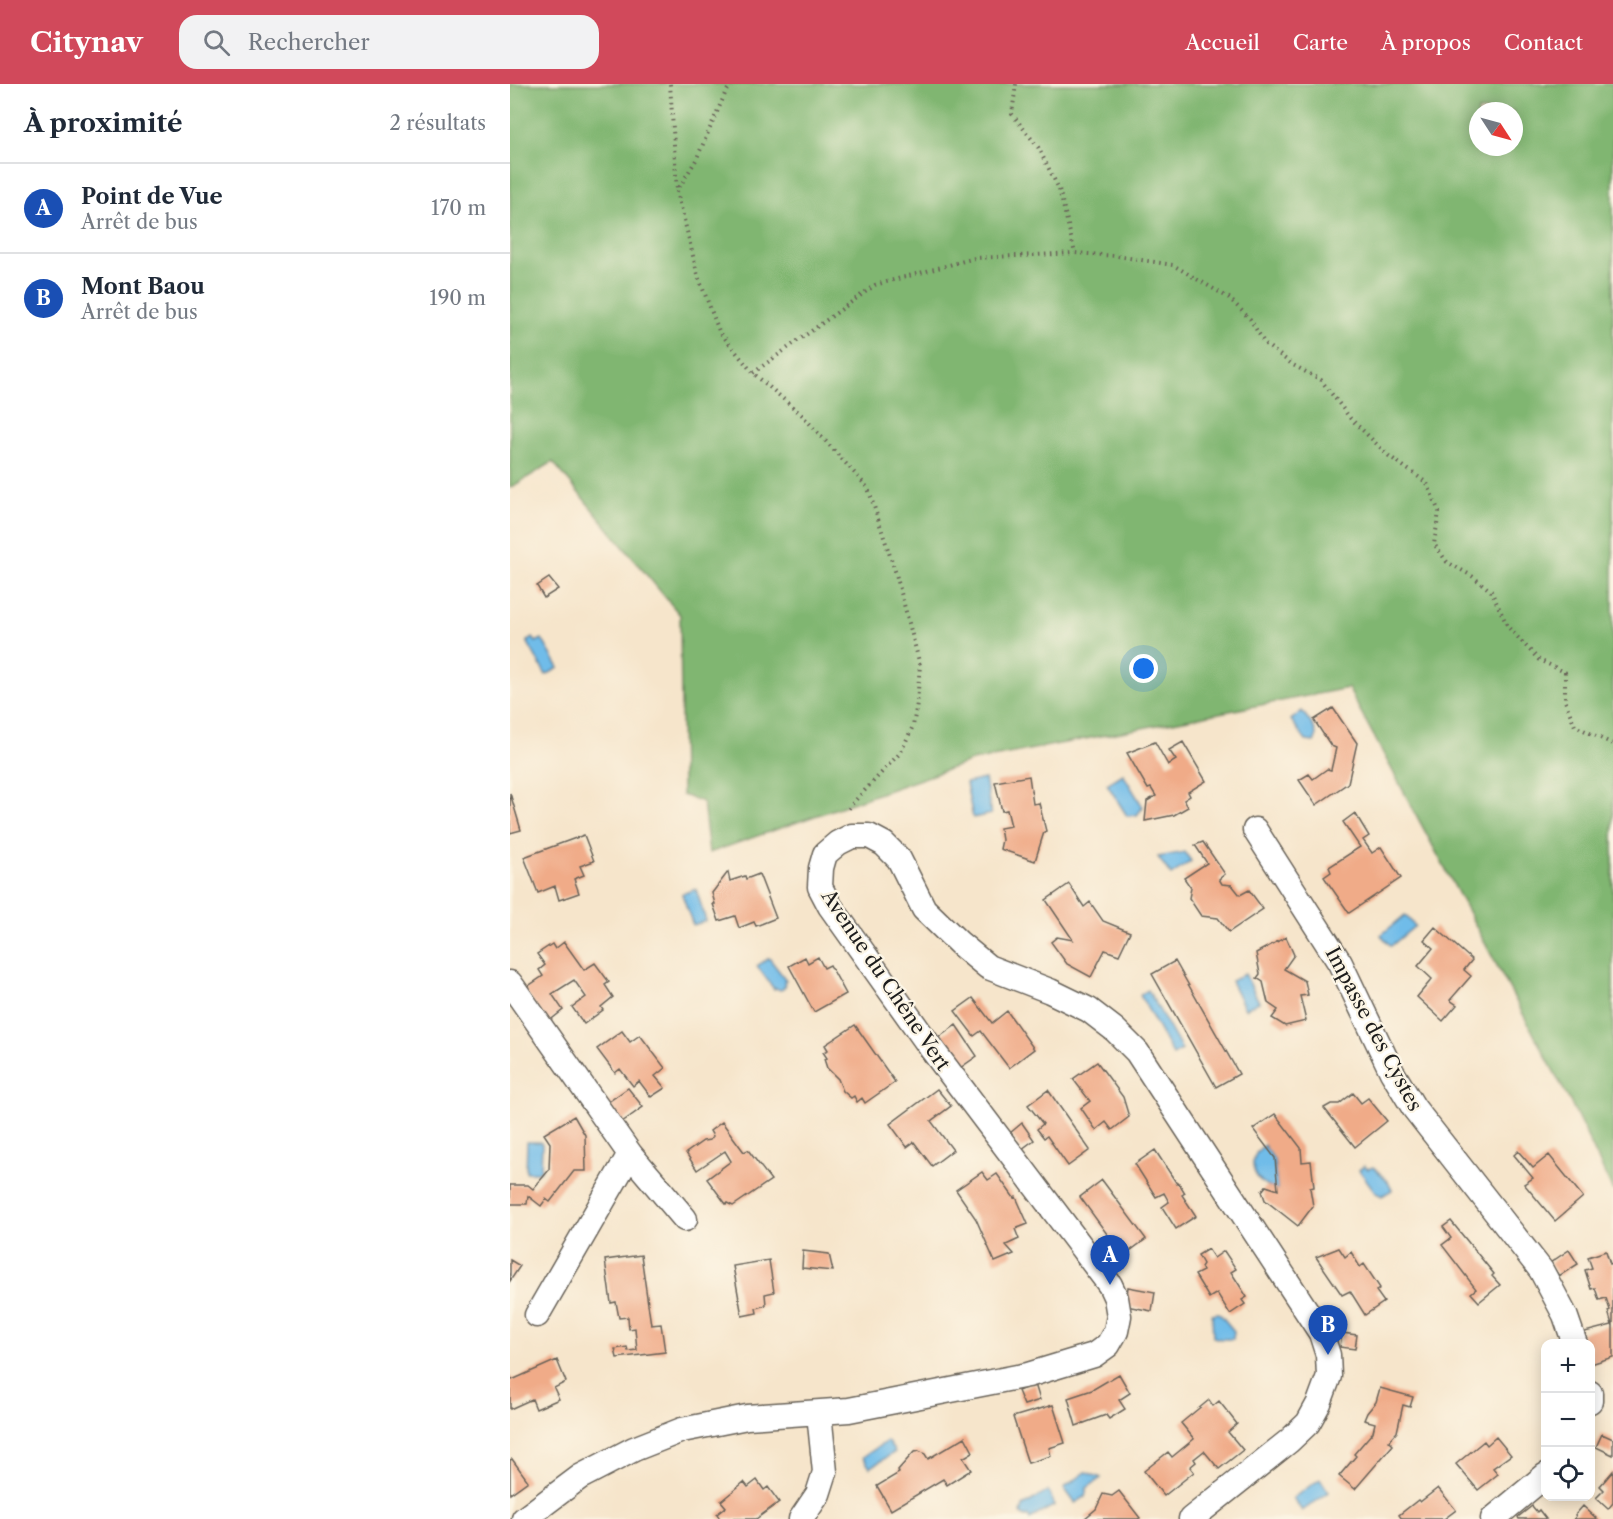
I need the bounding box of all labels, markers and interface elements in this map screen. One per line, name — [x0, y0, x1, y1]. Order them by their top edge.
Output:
search box — [179, 15, 599, 69]
text: Citynav — [30, 25, 143, 59]
icon: search — [200, 26, 233, 59]
text: Rechercher — [248, 29, 370, 56]
text: Accueil — [1185, 30, 1260, 55]
text: Carte — [1293, 30, 1348, 55]
text: À propos — [1381, 30, 1471, 55]
text: Contact — [1504, 30, 1583, 55]
north arrow — [1469, 102, 1523, 156]
text: À proximité — [24, 107, 183, 139]
text: 2 résultats — [389, 111, 486, 135]
text: Point de Vue — [81, 183, 223, 210]
text: A — [36, 196, 51, 220]
text: 170 m — [431, 196, 486, 220]
text: Arrêt de bus — [81, 210, 198, 234]
text: Mont Baou — [81, 273, 205, 300]
text: B — [36, 286, 51, 310]
text: 190 m — [429, 286, 486, 310]
text: Arrêt de bus — [81, 300, 198, 324]
your location — [1129, 654, 1158, 683]
street label: Avenue du Chêne Vert — [816, 884, 956, 1075]
street label: Impasse des Cystes — [1321, 943, 1427, 1115]
pin: A — [1090, 1236, 1130, 1285]
pin: B — [1308, 1306, 1348, 1355]
map controls — [1541, 1339, 1595, 1501]
button: + — [1541, 1339, 1595, 1393]
button: − — [1541, 1393, 1595, 1447]
button: locate — [1541, 1447, 1595, 1501]

